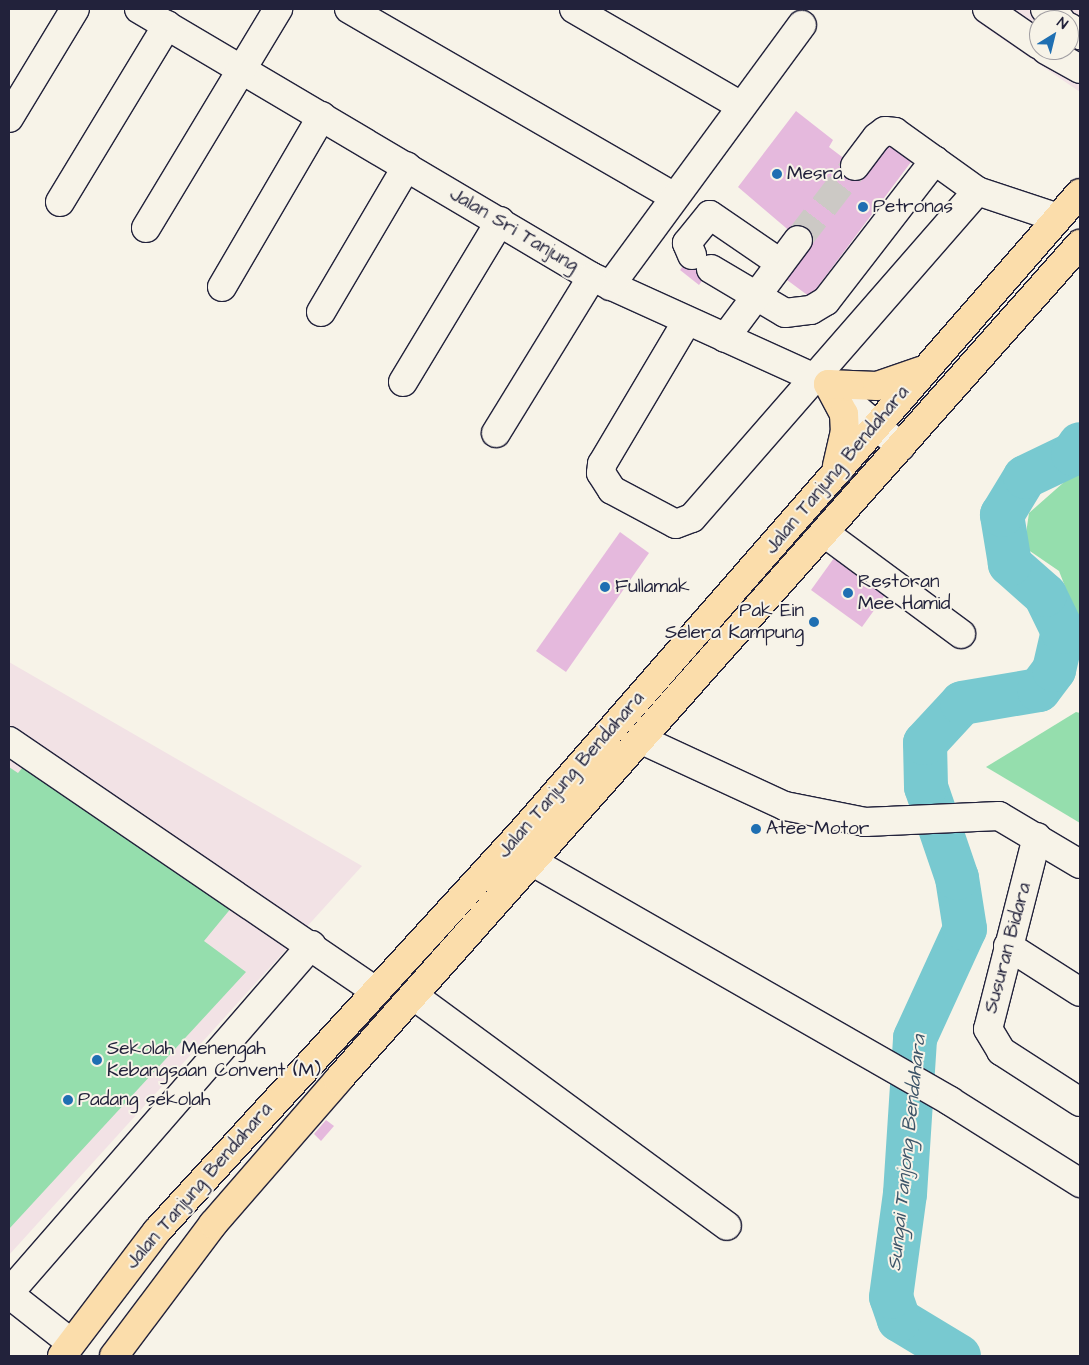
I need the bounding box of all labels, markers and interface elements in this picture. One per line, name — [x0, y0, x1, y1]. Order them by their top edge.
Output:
north arrow — [1029, 10, 1079, 60]
text: N — [1053, 13, 1072, 34]
place label: Mesra — [787, 163, 843, 185]
marker: Mesra — [771, 168, 783, 180]
street label: Jalan Sri Tanjung — [446, 183, 582, 277]
place label: Petronas — [873, 196, 953, 218]
marker: Petronas — [857, 201, 869, 213]
street label: Jalan Tanjung Bendahara — [760, 381, 914, 559]
place label: Restoran Mee Hamid — [858, 571, 950, 615]
place label: Fullamak — [615, 576, 690, 598]
marker: Fullamak — [599, 581, 611, 593]
marker: Restoran Mee Hamid — [842, 587, 854, 599]
place label: Pak Ein Selera Kampung — [665, 600, 804, 644]
marker: Pak Ein Selera Kampung — [808, 616, 820, 628]
street label: Jalan Tanjung Bendahara — [493, 687, 649, 863]
place label: Atee Motor — [766, 818, 869, 840]
marker: Atee Motor — [750, 823, 762, 835]
street label: Susuran Bidara — [980, 880, 1036, 1016]
water label: Sungai Tanjong Bendahara — [883, 1034, 931, 1272]
place label: Sekolah Menengah Kebangsaan Convent (M) — [107, 1038, 321, 1082]
marker: Sekolah Menengah Kebangsaan Convent (M) — [91, 1054, 103, 1066]
place label: Padang sekolah — [78, 1089, 210, 1111]
marker: Padang sekolah — [62, 1094, 74, 1106]
street label: Jalan Tanjung Bendahara — [121, 1098, 277, 1274]

